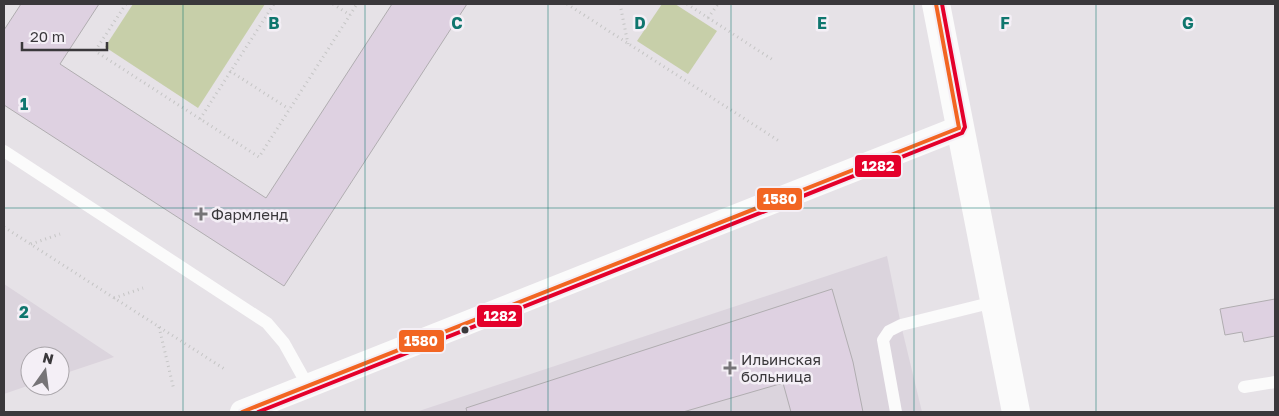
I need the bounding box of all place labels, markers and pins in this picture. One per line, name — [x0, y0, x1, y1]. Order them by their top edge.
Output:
place label: Фармленд — [211, 205, 288, 223]
marker: Фармленд — [195, 208, 207, 220]
unlabelled marker — [460, 325, 470, 335]
place label: Ильинская больница — [741, 350, 821, 385]
marker: Ильинская больница — [723, 361, 737, 375]

